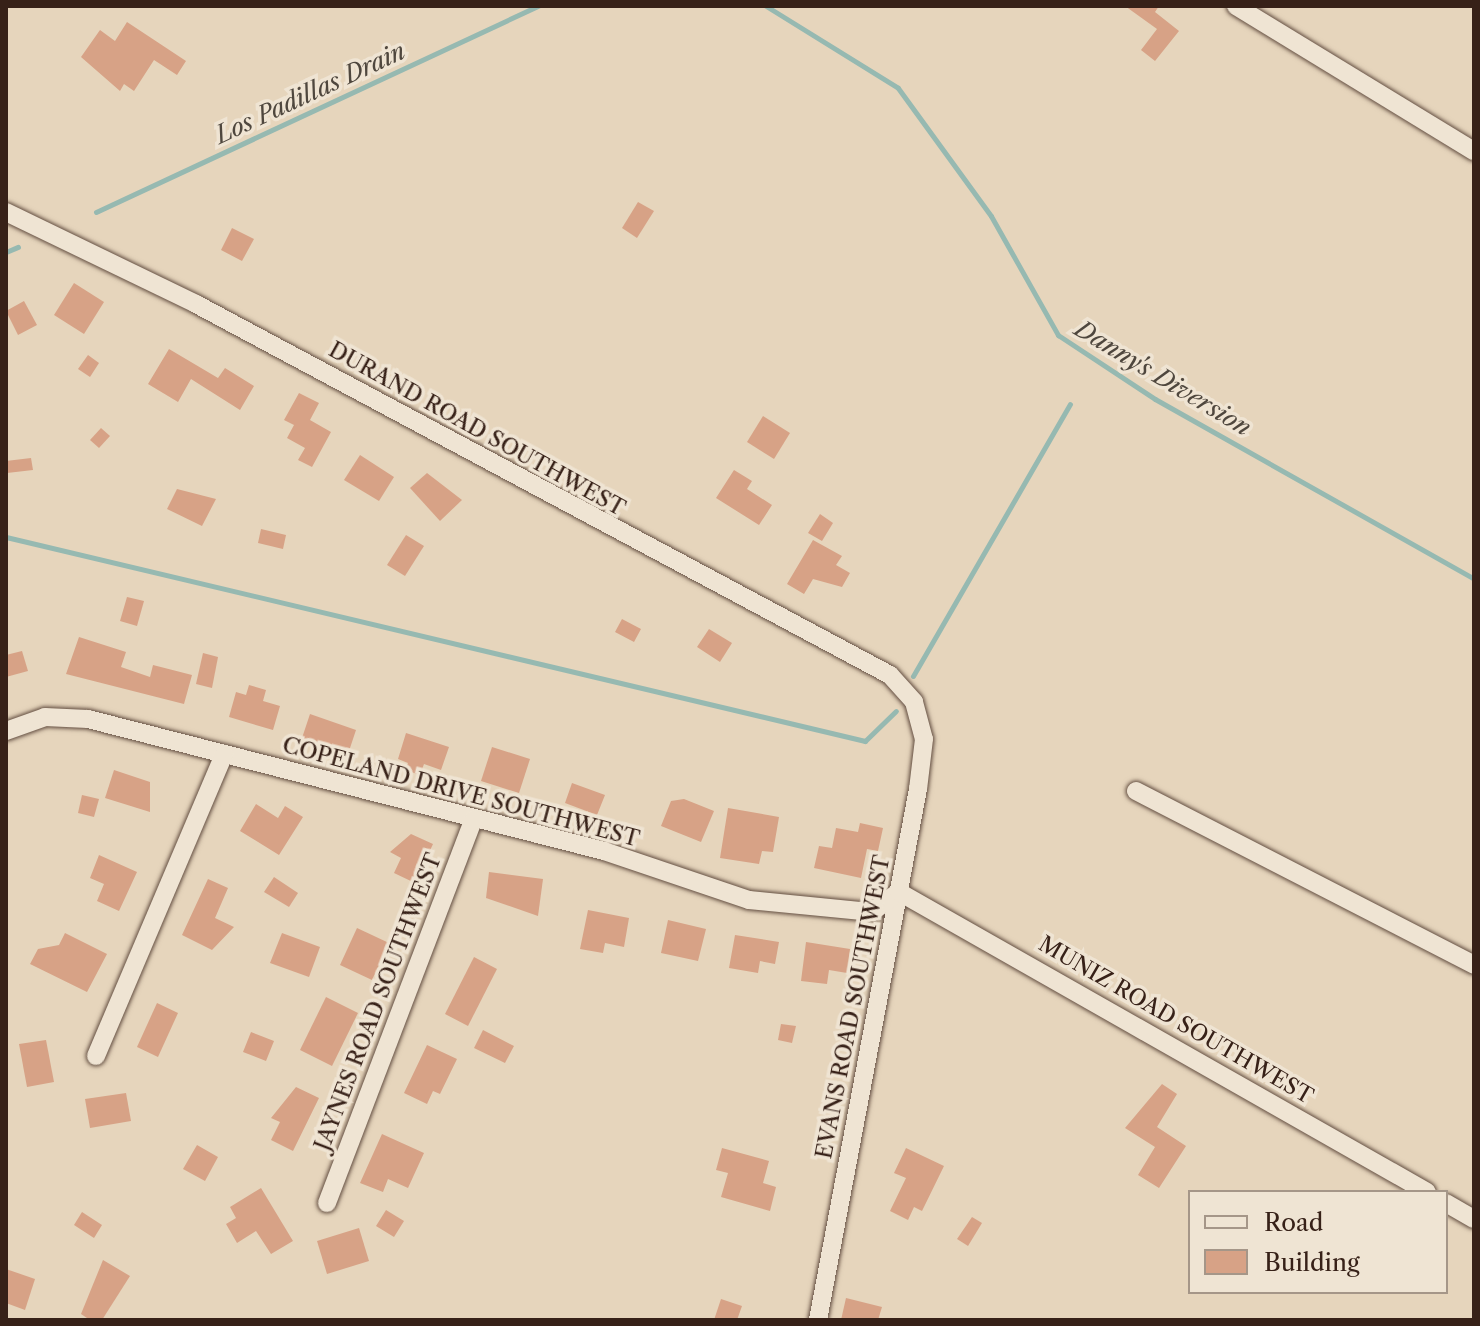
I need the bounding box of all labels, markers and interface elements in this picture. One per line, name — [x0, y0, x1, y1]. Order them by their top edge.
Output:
water label: Los Padillas Drain — [210, 36, 410, 150]
water label: Danny's Diversion — [1070, 314, 1256, 442]
street label: DURAND ROAD SOUTHWEST — [324, 336, 630, 522]
street label: COPELAND DRIVE SOUTHWEST — [280, 732, 642, 852]
street label: JAYNES ROAD SOUTHWEST — [309, 850, 447, 1154]
street label: EVANS ROAD SOUTHWEST — [811, 853, 895, 1161]
street label: MUNIZ ROAD SOUTHWEST — [1034, 930, 1318, 1110]
legend — [1188, 1190, 1448, 1294]
text: Road — [1264, 1208, 1323, 1237]
text: Building — [1264, 1248, 1360, 1277]

